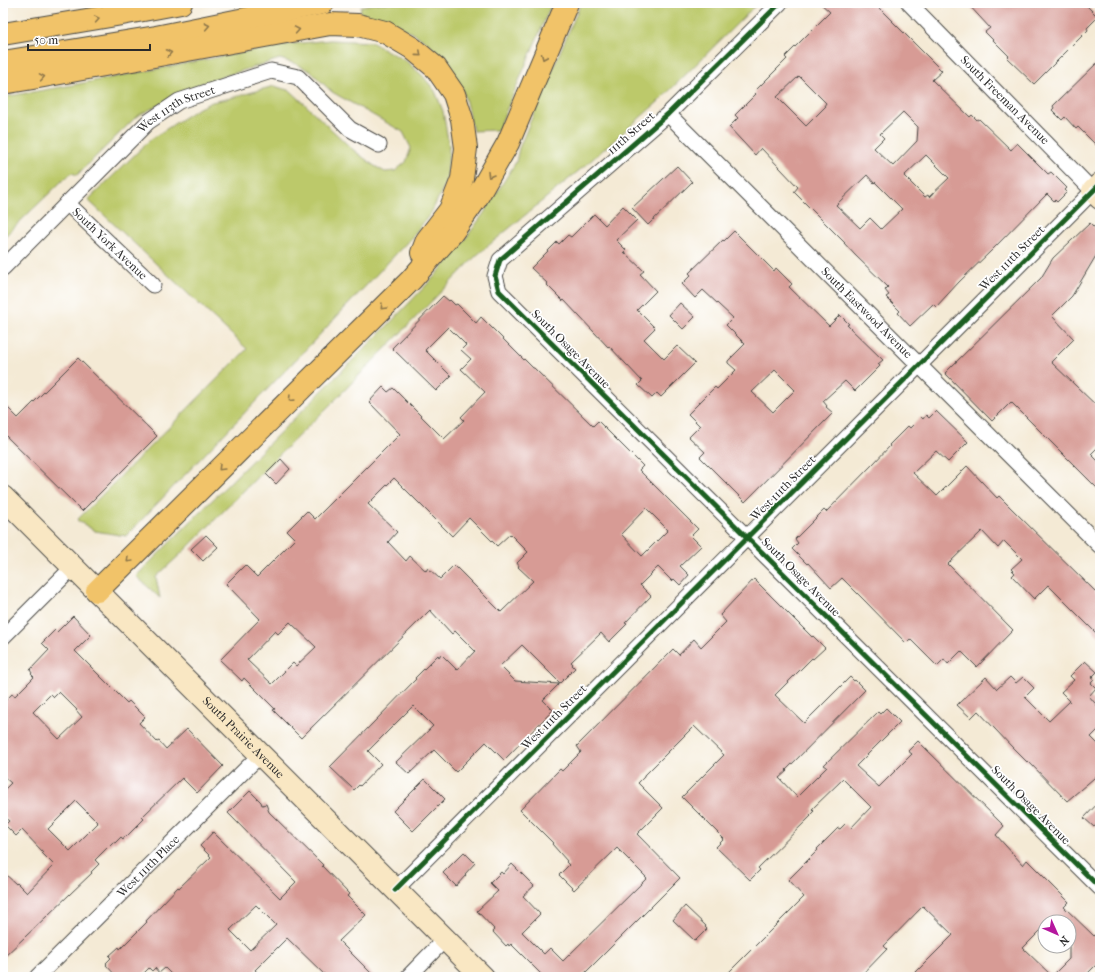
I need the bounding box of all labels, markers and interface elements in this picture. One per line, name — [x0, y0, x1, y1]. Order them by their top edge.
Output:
one-way arrow — [94, 15, 100, 23]
one-way arrow — [204, 23, 210, 31]
scale bar — [28, 26, 150, 52]
one-way arrow — [294, 26, 300, 34]
text: 50 m — [34, 33, 58, 47]
one-way arrow — [414, 49, 422, 57]
one-way arrow — [166, 50, 172, 58]
one-way arrow — [541, 52, 549, 60]
street label: South Freeman Avenue — [958, 53, 1052, 147]
one-way arrow — [38, 73, 45, 82]
street label: West 113th Street — [134, 83, 217, 136]
street label: 111th Street — [604, 108, 658, 157]
one-way arrow — [487, 171, 494, 178]
street label: South York Avenue — [69, 205, 150, 283]
street label: West 111th Street — [976, 222, 1048, 294]
street label: South Eastwood Avenue — [818, 264, 915, 361]
one-way arrow — [380, 302, 388, 310]
street label: South Osage Avenue — [529, 307, 613, 391]
one-way arrow — [288, 394, 296, 401]
street label: West 111th Street — [747, 452, 819, 524]
one-way arrow — [218, 463, 226, 471]
street label: South Osage Avenue — [759, 535, 843, 619]
one-way arrow — [126, 555, 133, 562]
street label: West 111th Street — [518, 681, 590, 753]
street label: South Prairie Avenue — [200, 694, 287, 781]
street label: South Osage Avenue — [989, 763, 1073, 847]
street label: West 111th Place — [114, 832, 182, 901]
north arrow — [1037, 914, 1077, 954]
text: N — [1056, 933, 1071, 949]

